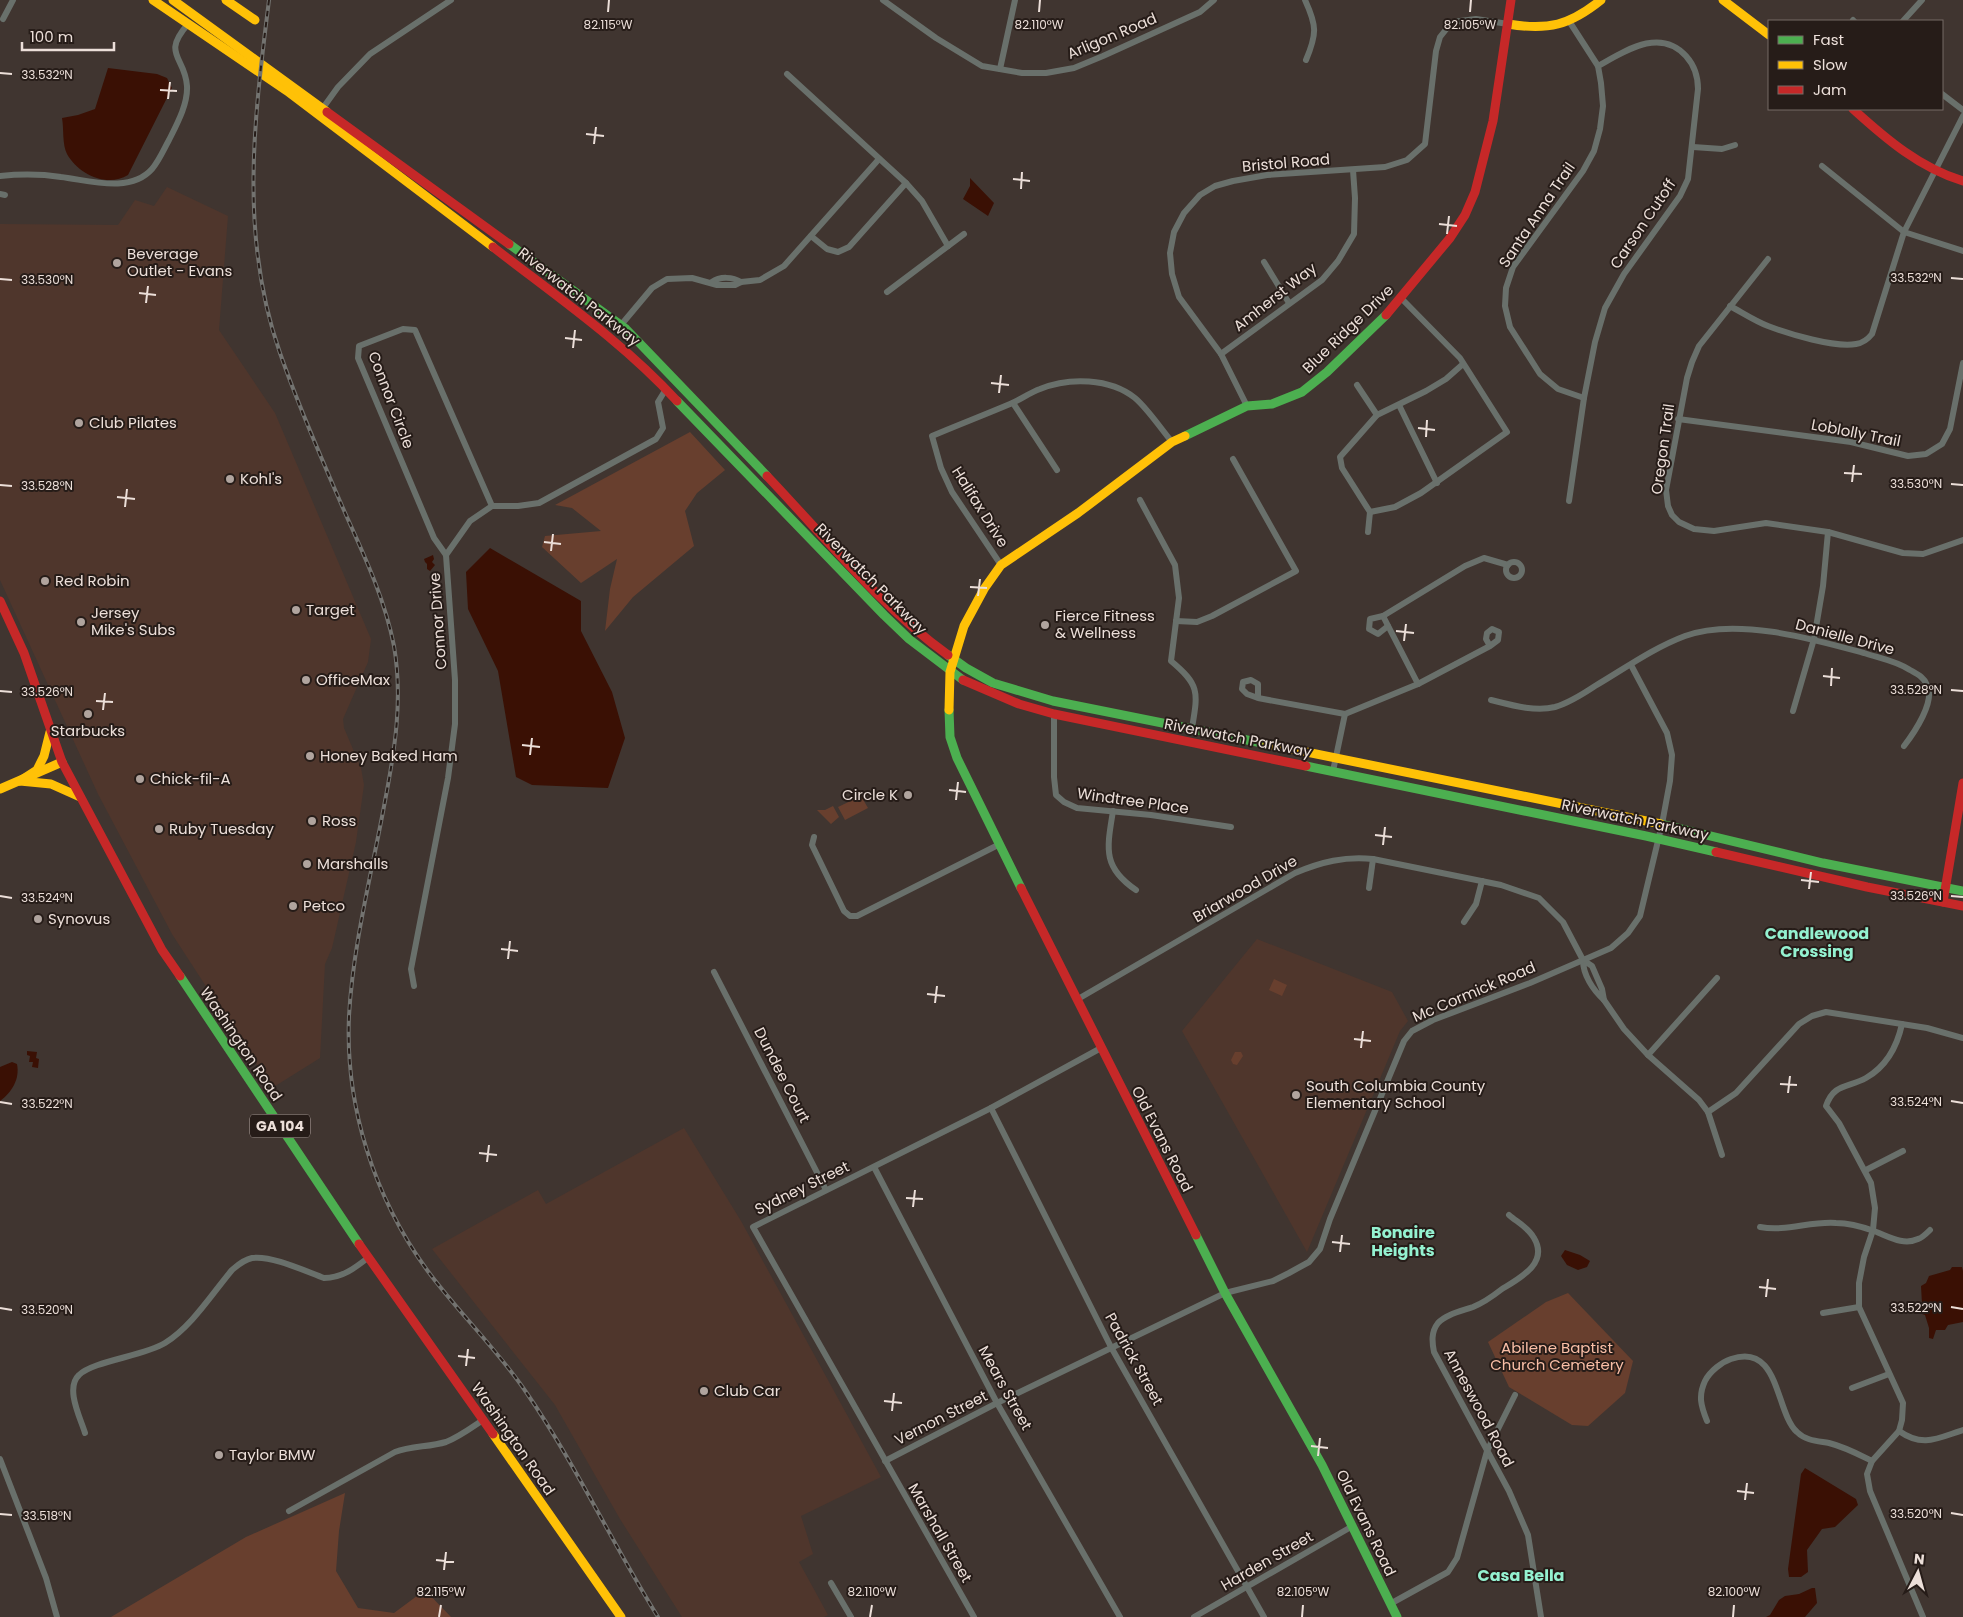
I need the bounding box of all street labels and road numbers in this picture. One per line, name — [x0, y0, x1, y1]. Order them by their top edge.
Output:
street label: Arligon Road — [1064, 7, 1160, 64]
street label: Bristol Road — [1241, 148, 1331, 177]
street label: Santa Anna Trail — [1494, 158, 1580, 272]
street label: Carson Cutoff — [1605, 174, 1681, 273]
street label: Riverwatch Parkway — [514, 242, 645, 351]
street label: Amherst Way — [1229, 257, 1321, 336]
street label: Blue Ridge Drive — [1297, 279, 1398, 378]
street label: Connor Circle — [363, 348, 420, 451]
street label: Oregon Trail — [1646, 402, 1679, 496]
street label: Loblolly Trail — [1810, 414, 1903, 451]
street label: Halifax Drive — [947, 462, 1014, 551]
street label: Riverwatch Parkway — [811, 518, 932, 639]
street label: Connor Drive — [424, 572, 451, 670]
street label: Danielle Drive — [1793, 613, 1897, 660]
street label: Riverwatch Parkway — [1163, 713, 1314, 762]
street label: Windtree Place — [1076, 782, 1190, 819]
street label: Riverwatch Parkway — [1560, 794, 1711, 845]
street label: Briarwood Drive — [1189, 850, 1301, 927]
street label: Mc Cormick Road — [1409, 956, 1539, 1027]
street label: Washington Road — [195, 983, 287, 1105]
street label: Dundee Court — [749, 1023, 815, 1126]
street label: Old Evans Road — [1127, 1082, 1198, 1195]
road number: GA 104 — [250, 1114, 310, 1138]
street label: Sydney Street — [751, 1156, 853, 1219]
street label: Padrick Street — [1100, 1309, 1169, 1409]
street label: Mears Street — [974, 1342, 1037, 1434]
street label: Anneswood Road — [1439, 1345, 1519, 1471]
street label: Washington Road — [467, 1378, 560, 1499]
street label: Vernon Street — [891, 1385, 991, 1450]
street label: Old Evans Road — [1332, 1466, 1401, 1580]
street label: Marshall Street — [903, 1479, 977, 1586]
street label: Harden Street — [1217, 1526, 1317, 1595]

